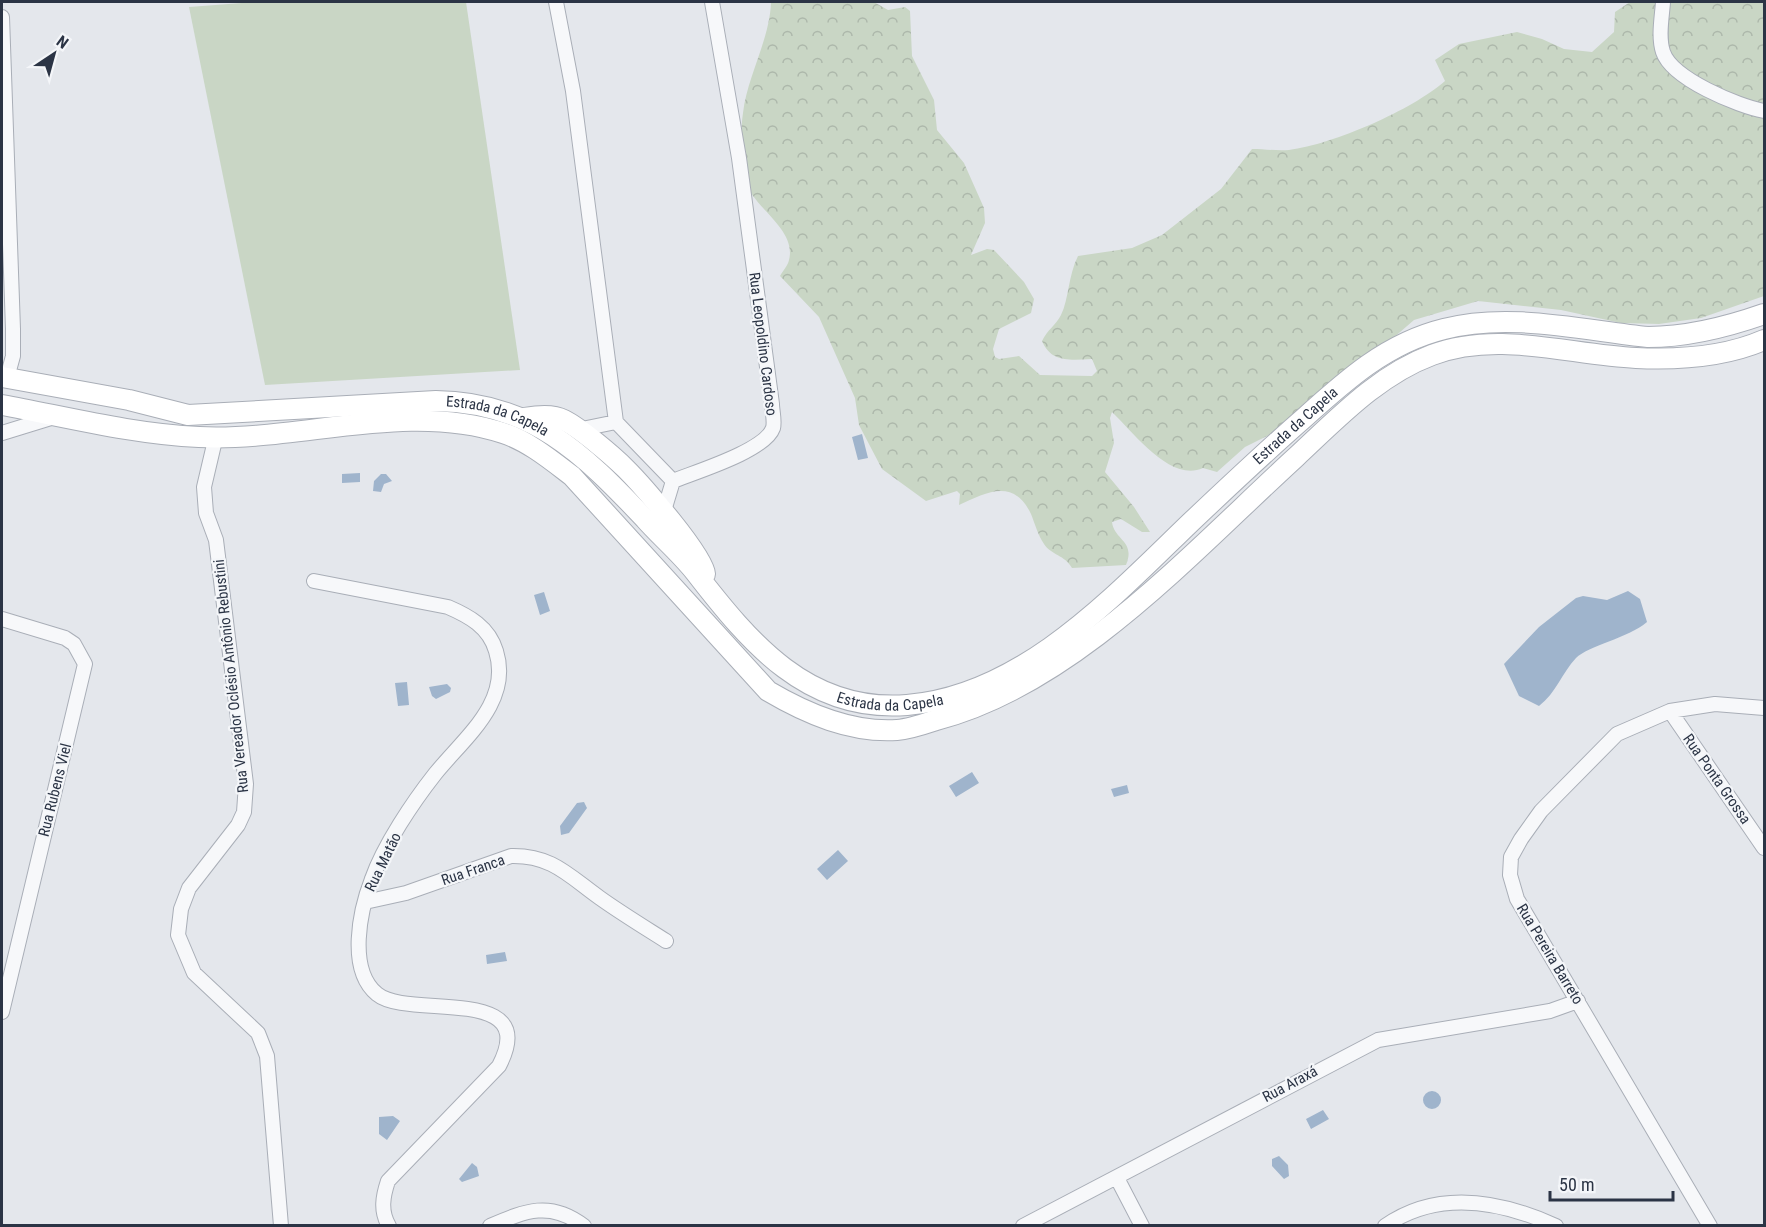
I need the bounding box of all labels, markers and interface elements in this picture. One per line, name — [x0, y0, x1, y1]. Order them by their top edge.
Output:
north arrow — [24, 24, 84, 84]
text: N — [53, 32, 72, 53]
street label: Rua Leopoldino Cardoso — [745, 271, 781, 417]
street label: Estrada da Capela — [1249, 383, 1341, 468]
street label: Estrada da Capela — [446, 392, 552, 440]
street label: Rua Vereador Oclésio Antônio Rebustini — [210, 558, 252, 794]
street label: Estrada da Capela — [835, 688, 945, 715]
street label: Rua Ponta Grossa — [1679, 731, 1755, 827]
street label: Rua Rubens Viel — [35, 742, 75, 838]
street label: Rua Matão — [361, 830, 405, 894]
street label: Rua Franca — [439, 851, 507, 889]
street label: Rua Pereira Barreto — [1513, 900, 1587, 1008]
street label: Rua Araxá — [1259, 1062, 1321, 1106]
scale bar — [1550, 1164, 1673, 1202]
text: 50 m — [1559, 1174, 1594, 1195]

